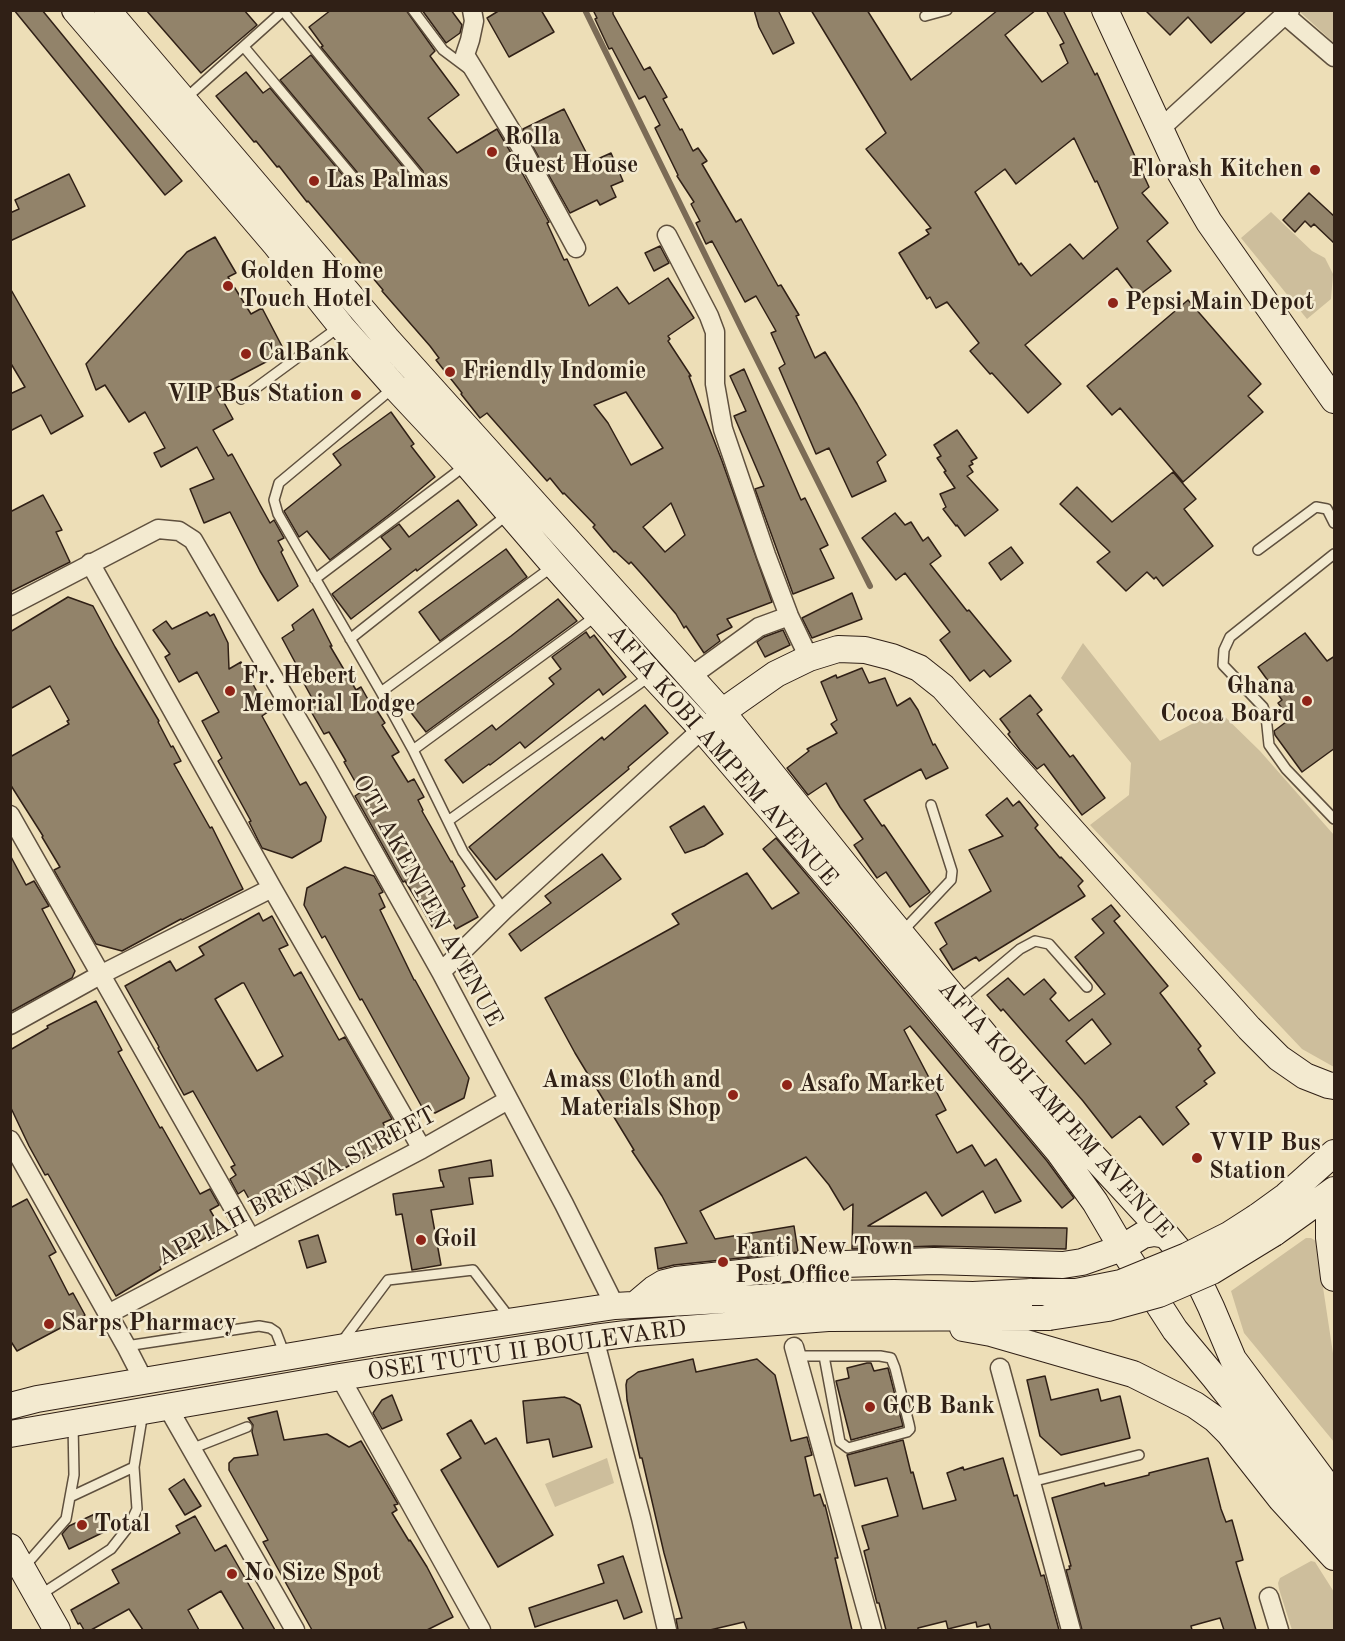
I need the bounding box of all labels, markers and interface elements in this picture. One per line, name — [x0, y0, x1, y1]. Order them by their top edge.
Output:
place label: Rolla Guest House — [504, 124, 638, 180]
marker: Rolla Guest House — [485, 145, 499, 159]
place label: Florash Kitchen — [1131, 156, 1303, 184]
marker: Florash Kitchen — [1308, 163, 1322, 177]
place label: Las Palmas — [326, 167, 448, 195]
marker: Las Palmas — [307, 174, 321, 188]
place label: Golden Home Touch Hotel — [240, 258, 383, 314]
marker: Golden Home Touch Hotel — [221, 279, 235, 293]
place label: Pepsi Main Depot — [1125, 289, 1314, 317]
marker: Pepsi Main Depot — [1106, 296, 1120, 310]
place label: CalBank — [258, 340, 349, 368]
marker: CalBank — [239, 347, 253, 361]
place label: Friendly Indomie — [462, 358, 646, 386]
marker: Friendly Indomie — [443, 365, 457, 379]
place label: VIP Bus Station — [167, 381, 344, 409]
marker: VIP Bus Station — [349, 388, 363, 402]
street label: AFIA KOBI AMPEM AVENUE — [601, 619, 843, 893]
place label: Fr. Hebert Memorial Lodge — [242, 663, 416, 719]
place label: Ghana Cocoa Board — [1160, 673, 1295, 729]
marker: Fr. Hebert Memorial Lodge — [223, 684, 237, 698]
marker: Ghana Cocoa Board — [1300, 694, 1314, 708]
street label: OTI AKENTEN AVENUE — [346, 770, 508, 1032]
street label: AFIA KOBI AMPEM AVENUE — [931, 975, 1179, 1245]
place label: Amass Cloth and Materials Shop — [541, 1067, 721, 1123]
place label: Asafo Market — [799, 1071, 944, 1099]
marker: Asafo Market — [780, 1078, 794, 1092]
marker: Amass Cloth and Materials Shop — [726, 1088, 740, 1102]
street label: APPIAH BRENYA STREET — [152, 1101, 442, 1273]
place label: VVIP Bus Station — [1209, 1130, 1321, 1186]
marker: VVIP Bus Station — [1190, 1151, 1204, 1165]
place label: Goil — [433, 1226, 477, 1254]
marker: Goil — [414, 1233, 428, 1247]
place label: Fanti New Town Post Office — [735, 1234, 913, 1290]
marker: Fanti New Town Post Office — [716, 1255, 730, 1269]
place label: Sarps Pharmacy — [61, 1310, 237, 1338]
street label: OSEI TUTU II BOULEVARD — [366, 1314, 688, 1388]
marker: Sarps Pharmacy — [42, 1317, 56, 1331]
place label: GCB Bank — [882, 1393, 995, 1421]
marker: GCB Bank — [863, 1400, 877, 1414]
place label: Total — [94, 1511, 150, 1539]
marker: Total — [75, 1518, 89, 1532]
place label: No Size Spot — [244, 1560, 381, 1588]
marker: No Size Spot — [225, 1567, 239, 1581]

